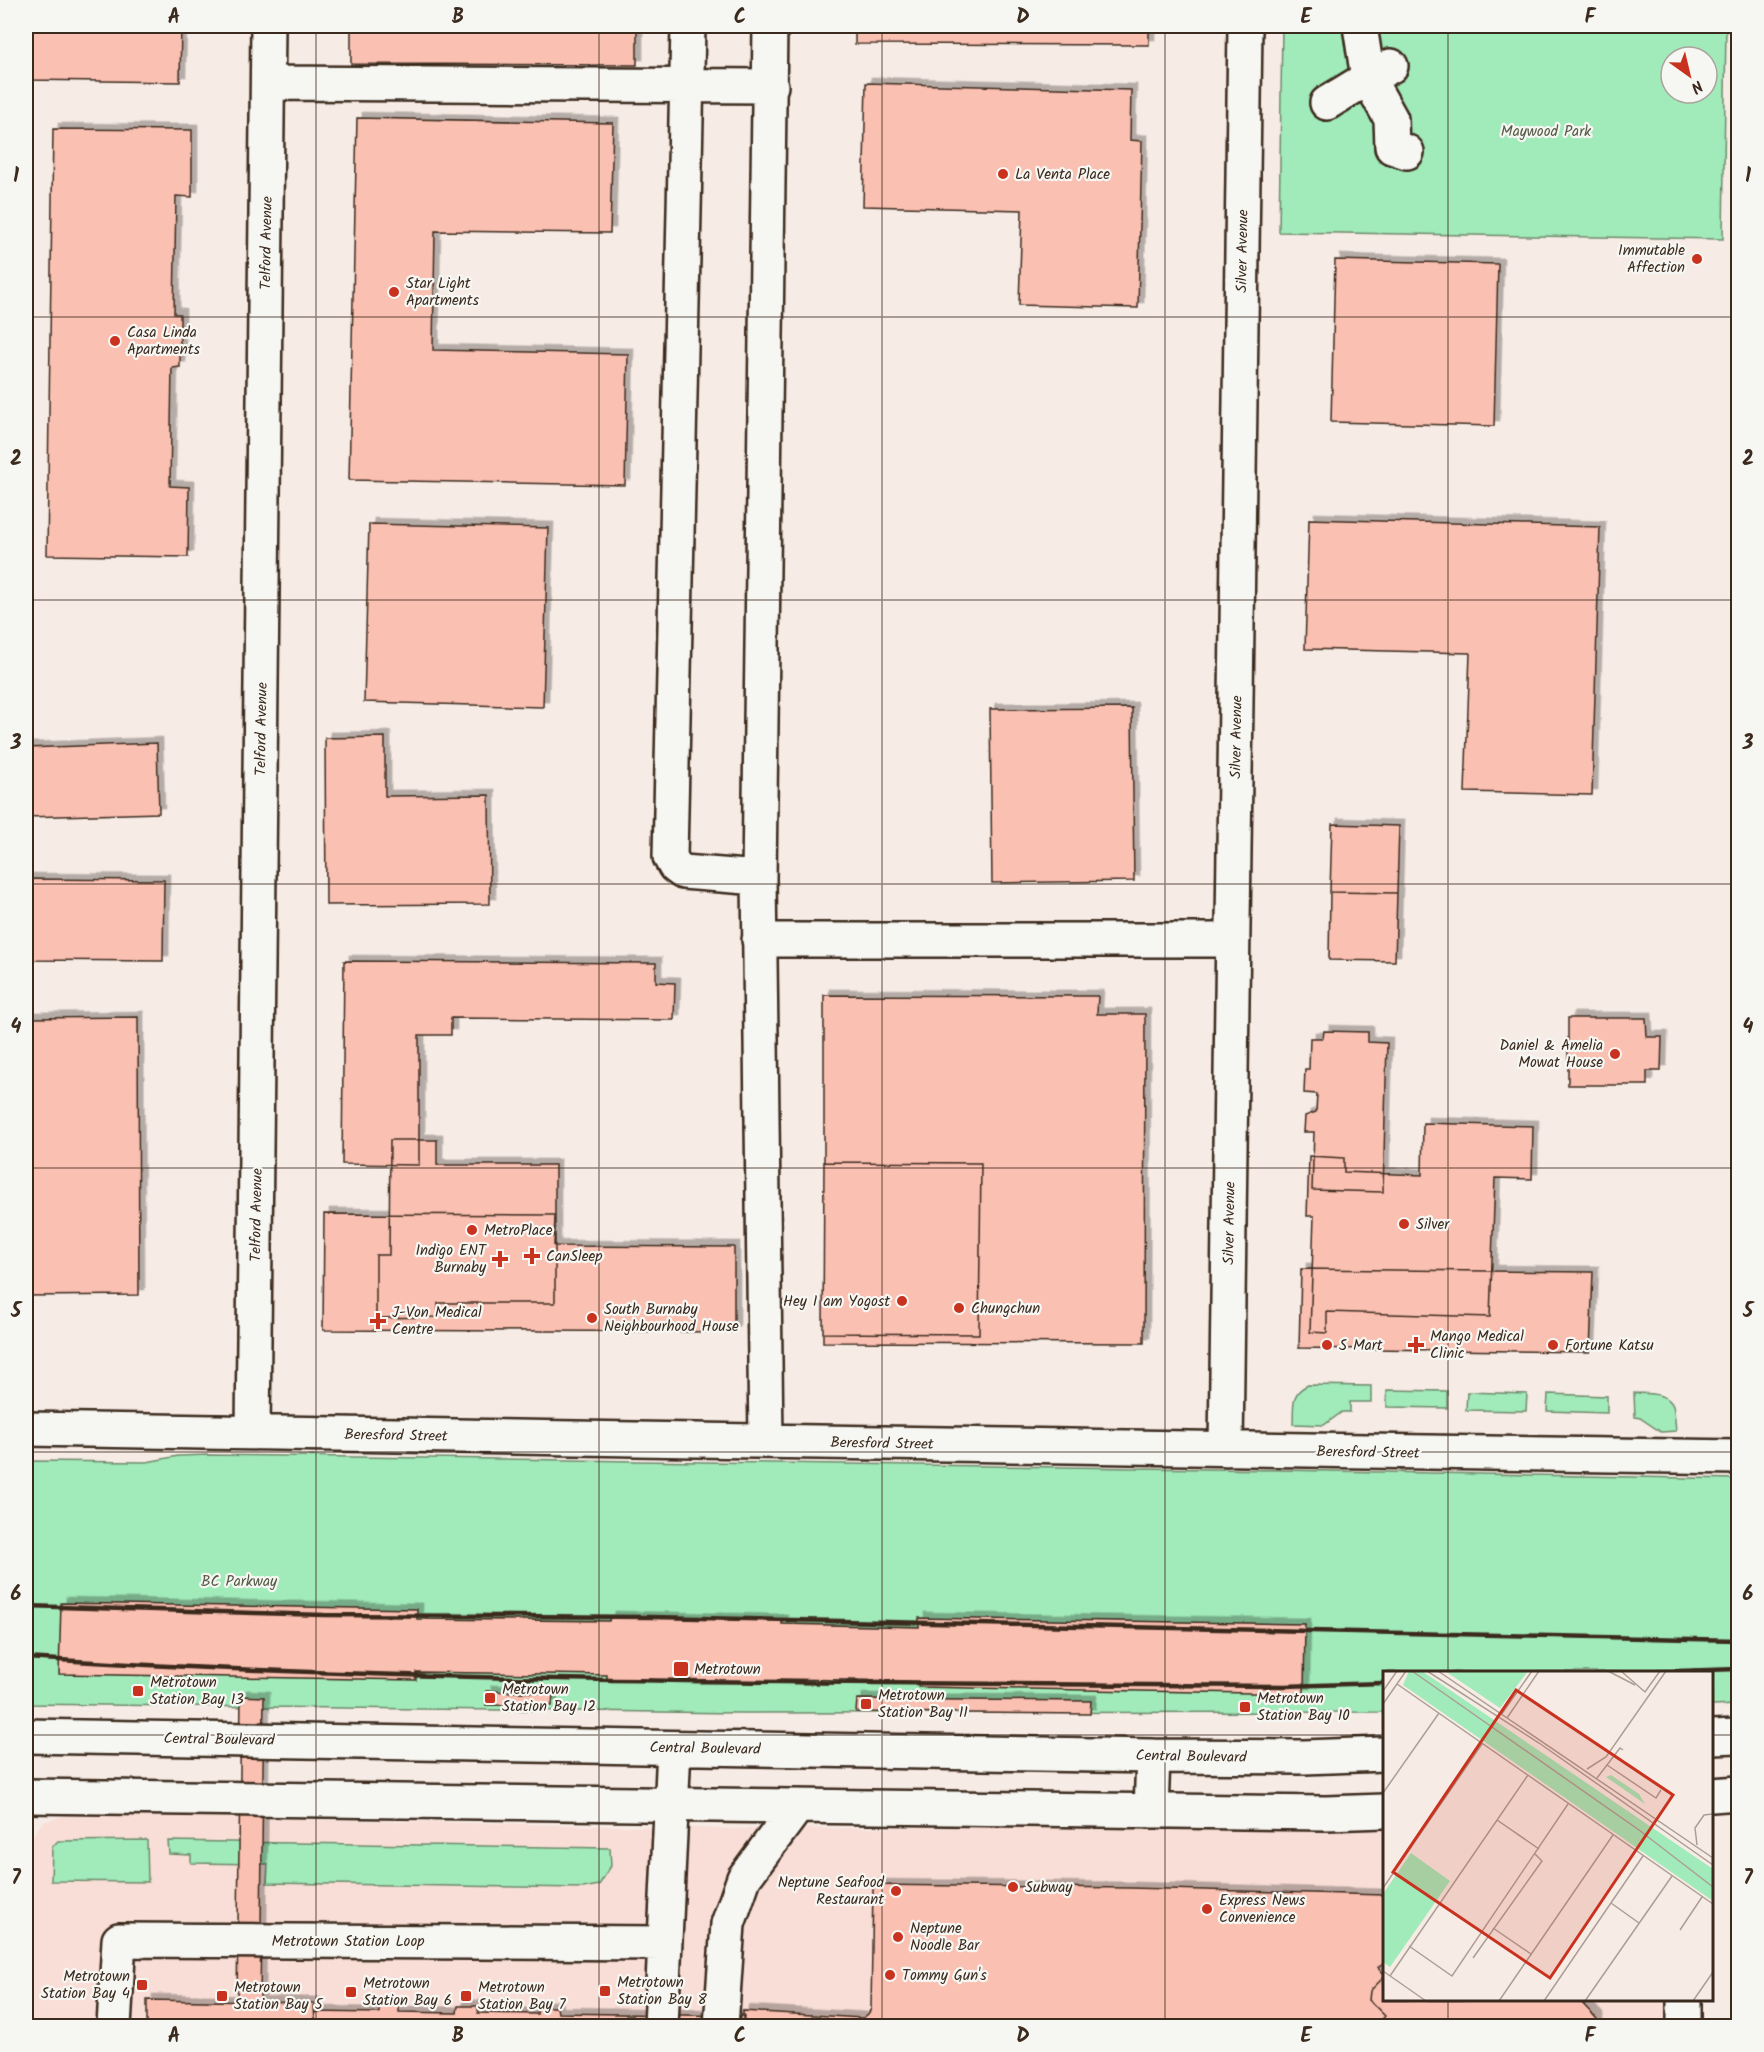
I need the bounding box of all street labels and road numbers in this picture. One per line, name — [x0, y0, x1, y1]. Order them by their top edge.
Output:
street label: Telford Avenue — [254, 196, 280, 290]
street label: Silver Avenue — [1230, 209, 1256, 293]
street label: Telford Avenue — [249, 682, 275, 776]
street label: Silver Avenue — [1224, 695, 1250, 779]
street label: Telford Avenue — [244, 1168, 270, 1262]
street label: Silver Avenue — [1217, 1181, 1243, 1265]
street label: Beresford Street — [344, 1423, 448, 1449]
street label: Beresford Street — [830, 1431, 934, 1457]
street label: Beresford Street — [1316, 1440, 1420, 1466]
street label: Central Boulevard — [163, 1727, 275, 1753]
street label: Central Boulevard — [649, 1736, 761, 1762]
street label: Central Boulevard — [1135, 1744, 1247, 1770]
street label: Metrotown Station Loop — [272, 1930, 424, 1954]

